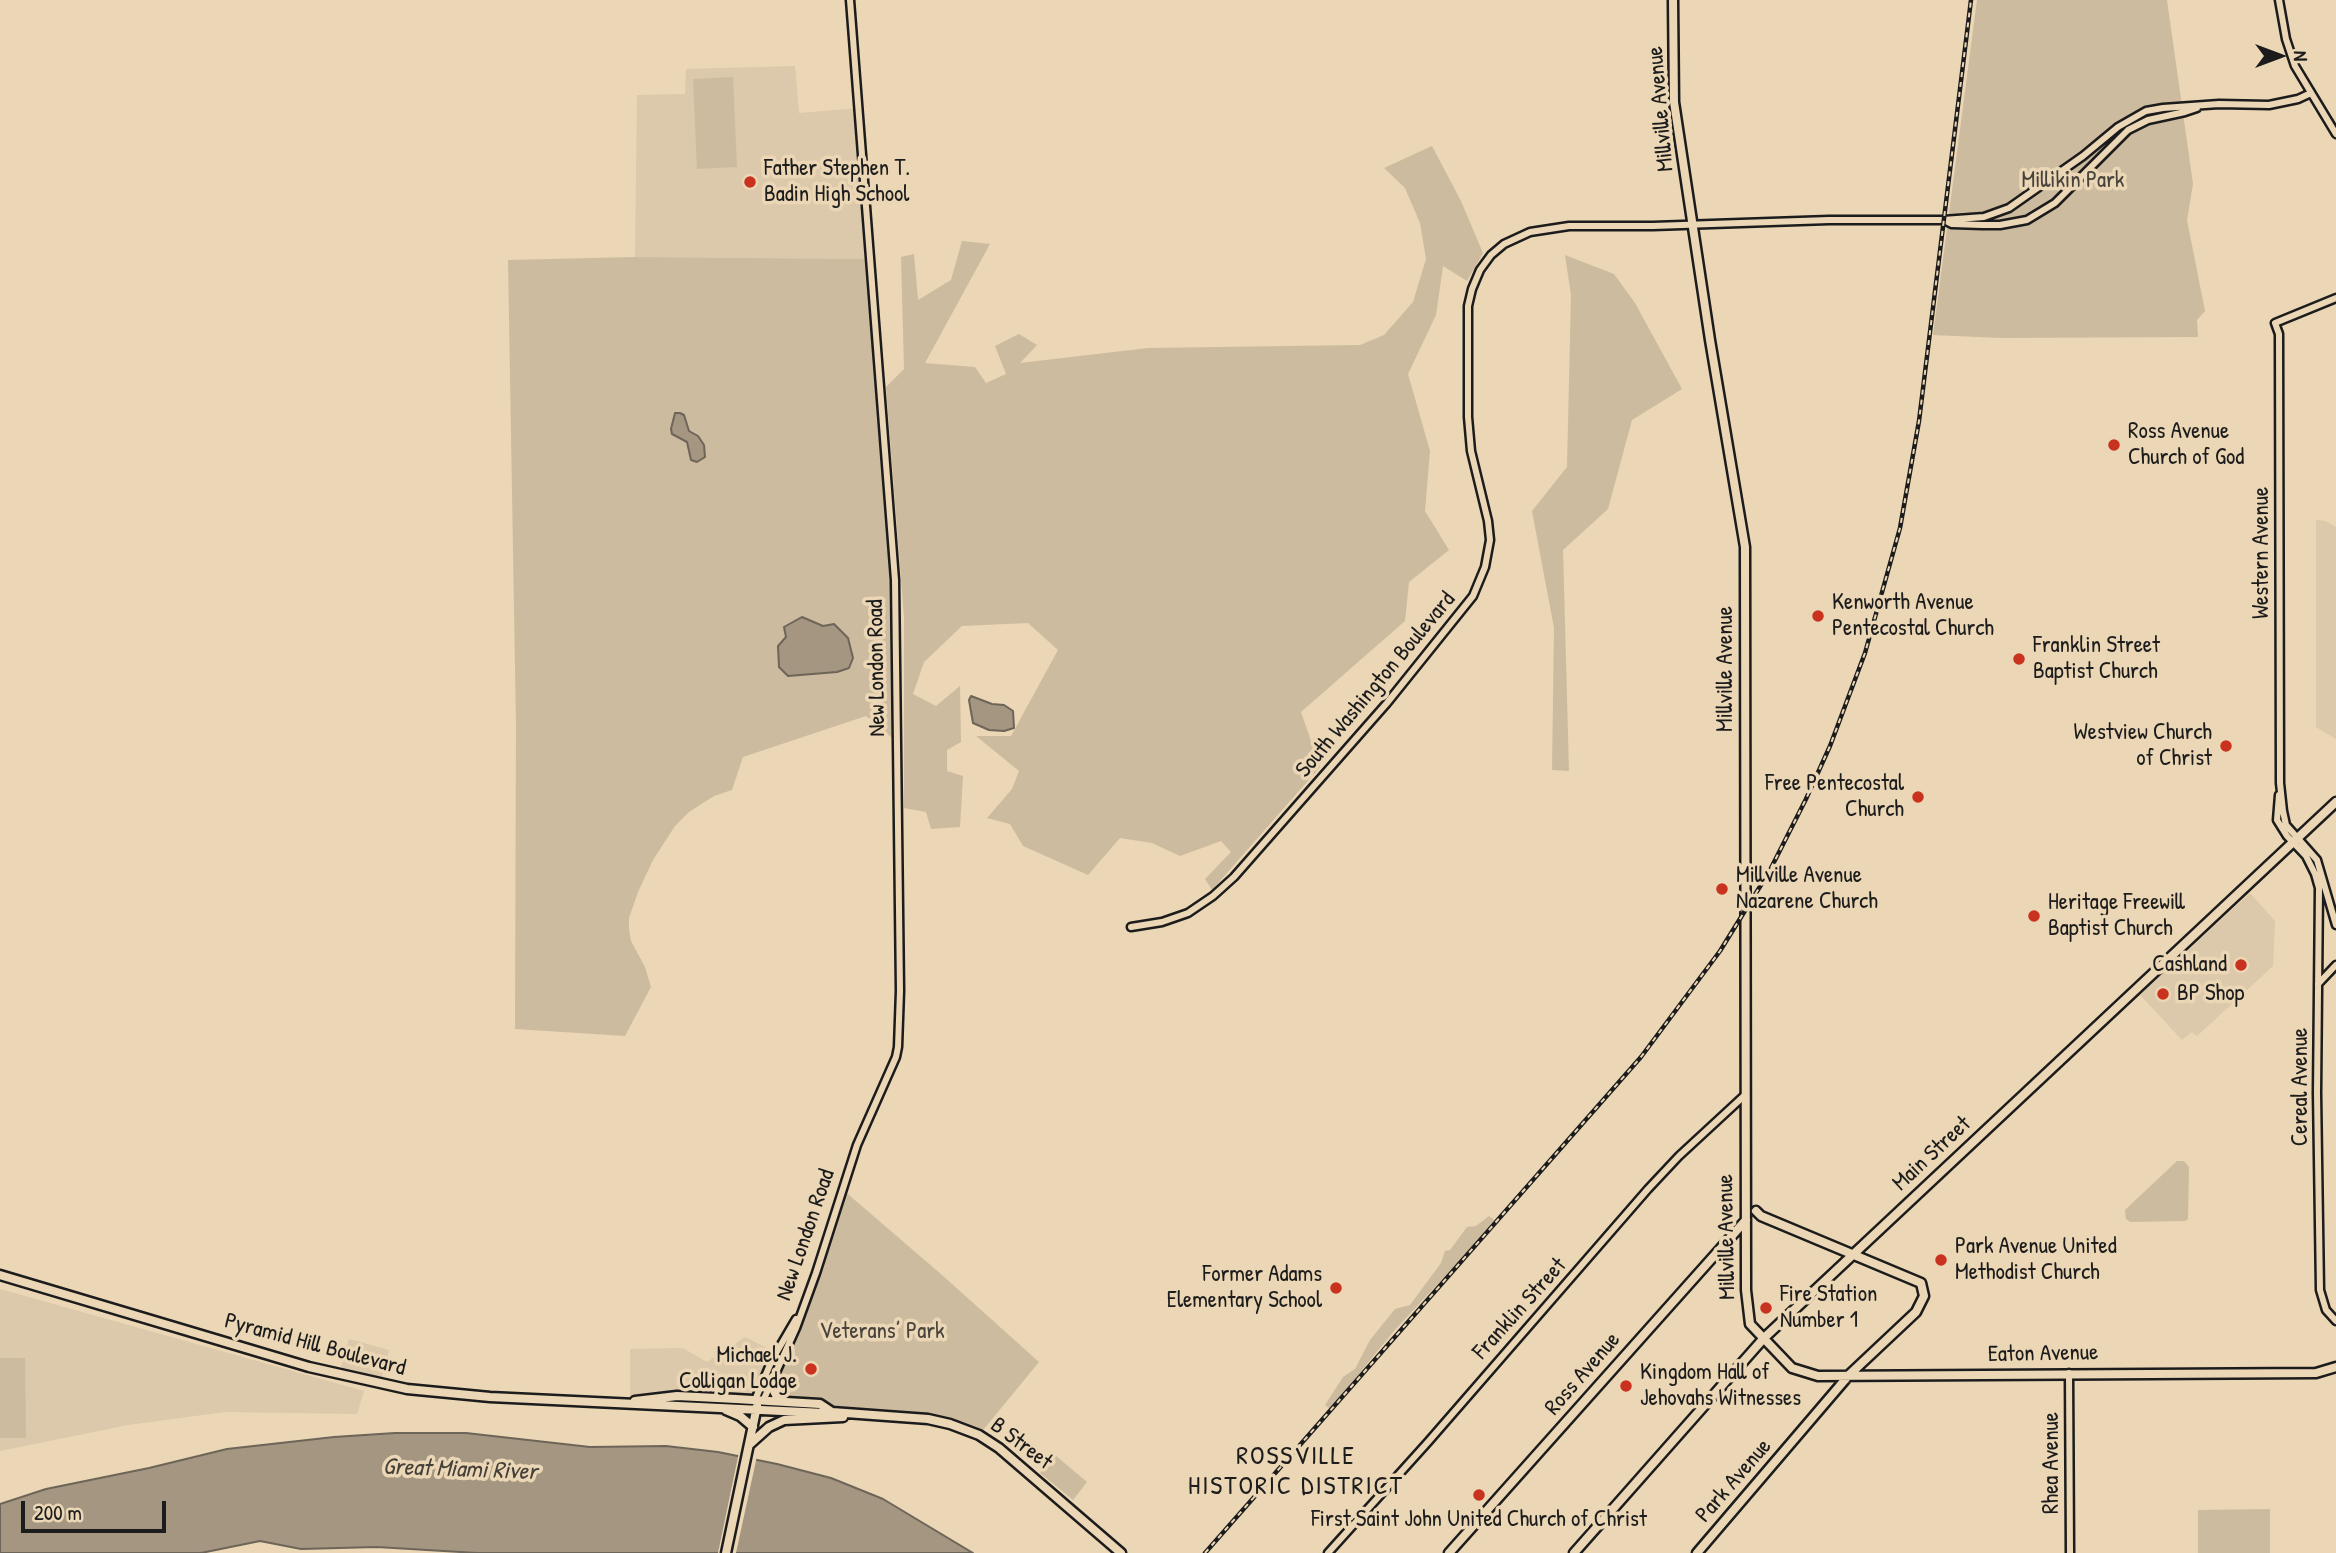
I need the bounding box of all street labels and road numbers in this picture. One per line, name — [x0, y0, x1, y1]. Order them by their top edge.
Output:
street label: Millville Avenue — [1642, 45, 1680, 173]
street label: Western Avenue — [2248, 487, 2276, 619]
street label: South Washington Boulevard — [1290, 587, 1462, 783]
street label: New London Road — [862, 599, 892, 737]
street label: Millville Avenue — [1712, 606, 1740, 732]
street label: Cereal Avenue — [2287, 1028, 2315, 1146]
street label: Main Street — [1887, 1111, 1977, 1197]
street label: New London Road — [771, 1166, 841, 1304]
street label: Millville Avenue — [1712, 1174, 1742, 1300]
street label: Franklin Street — [1467, 1253, 1573, 1365]
street label: Pyramid Hill Boulevard — [221, 1308, 409, 1382]
street label: Ross Avenue — [1539, 1327, 1627, 1421]
street label: Eaton Avenue — [1988, 1339, 2098, 1369]
street label: B Street — [985, 1412, 1057, 1476]
street label: Rhea Avenue — [2038, 1412, 2066, 1514]
street label: Park Avenue — [1690, 1433, 1778, 1529]

